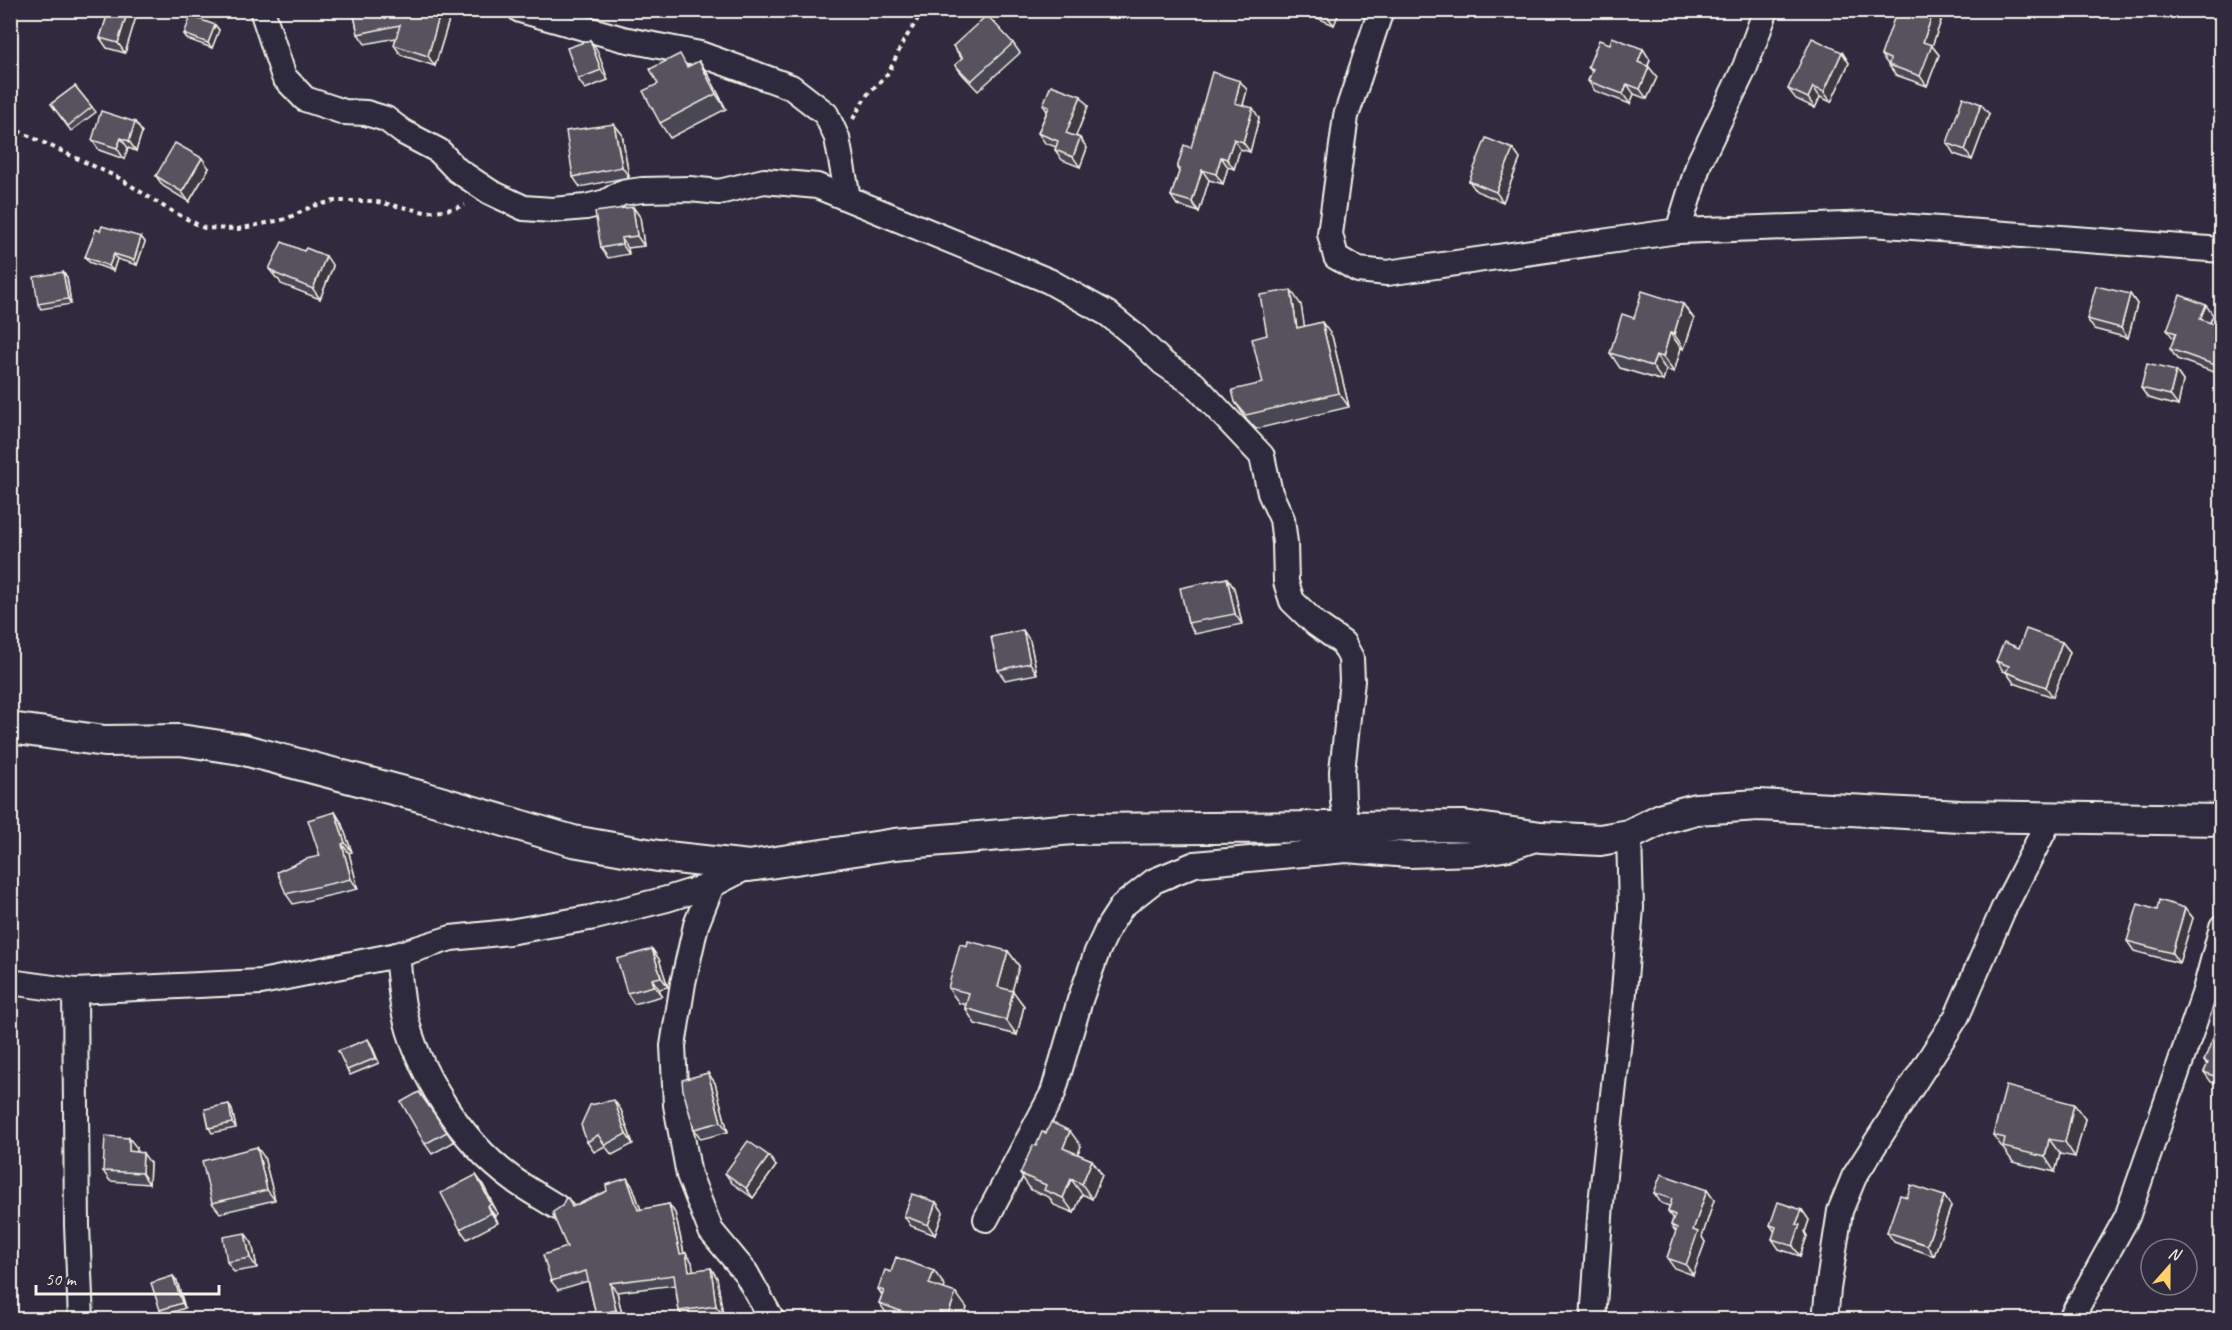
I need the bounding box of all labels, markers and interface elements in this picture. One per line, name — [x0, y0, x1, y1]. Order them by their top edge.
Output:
north arrow — [2139, 1237, 2199, 1297]
text: N — [2166, 1243, 2185, 1266]
scale bar — [36, 1258, 219, 1296]
text: 50 m — [45, 1268, 78, 1290]

